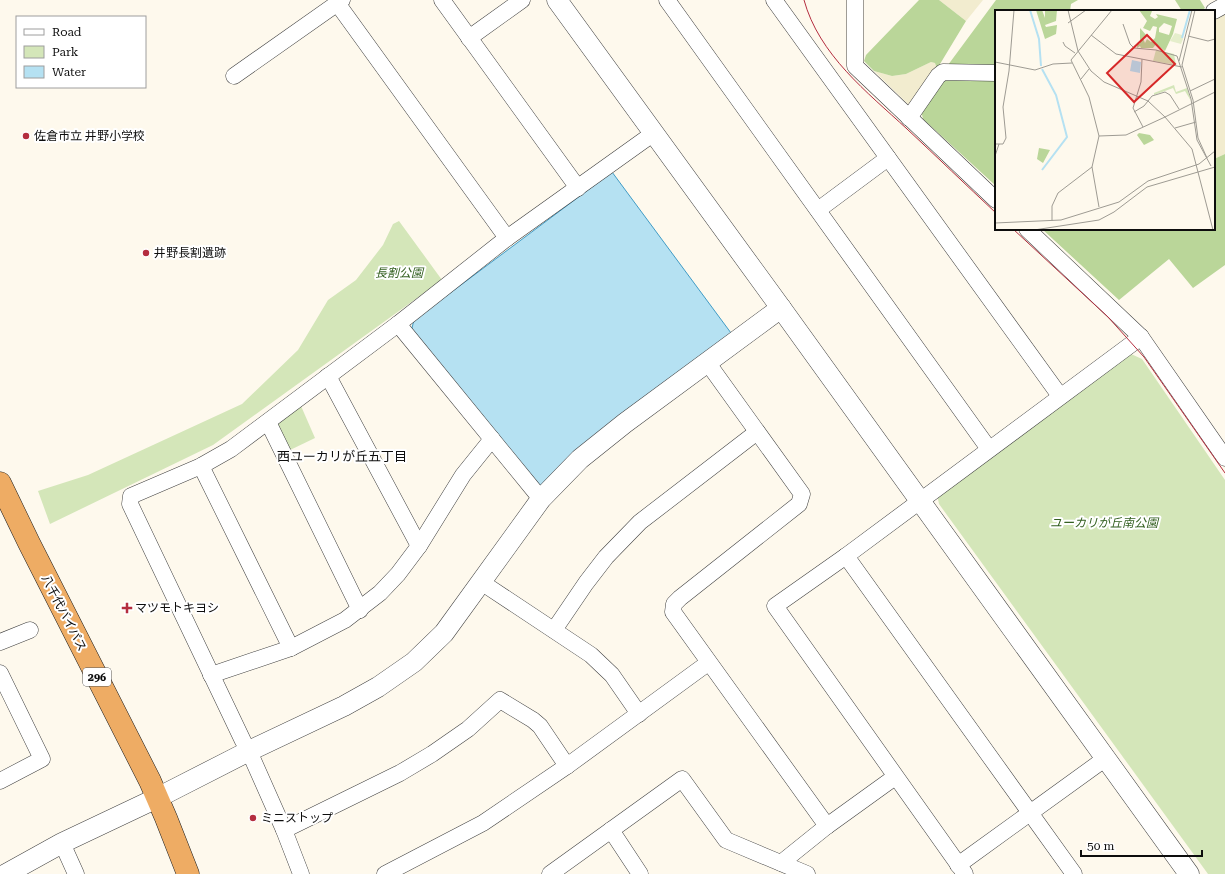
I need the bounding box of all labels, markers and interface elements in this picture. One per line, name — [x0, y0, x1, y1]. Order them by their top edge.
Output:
inset map — [995, 10, 1215, 230]
legend — [16, 16, 146, 88]
text: Road — [52, 25, 82, 39]
text: Park — [52, 45, 79, 59]
text: Water — [52, 65, 86, 79]
place label: 佐倉市立 井野小学校 — [34, 129, 145, 143]
marker: 佐倉市立 井野小学校 — [21, 131, 31, 141]
place label: 井野長割遺跡 — [154, 246, 226, 260]
marker: 井野長割遺跡 — [141, 248, 151, 258]
park label: 長割公園 — [375, 266, 425, 280]
district label: 西ユーカリが丘五丁目 — [277, 449, 407, 464]
park label: ユーカリが丘南公園 — [1050, 516, 1160, 530]
street label: 八千代バイパス — [39, 573, 89, 653]
place label: マツモトキヨシ — [135, 601, 219, 615]
marker: マツモトキヨシ — [122, 603, 132, 613]
road number: 296 — [83, 668, 111, 686]
place label: ミニストップ — [261, 811, 333, 825]
marker: ミニストップ — [248, 813, 258, 823]
scale bar — [1081, 832, 1202, 858]
text: 50 m — [1087, 839, 1114, 853]

